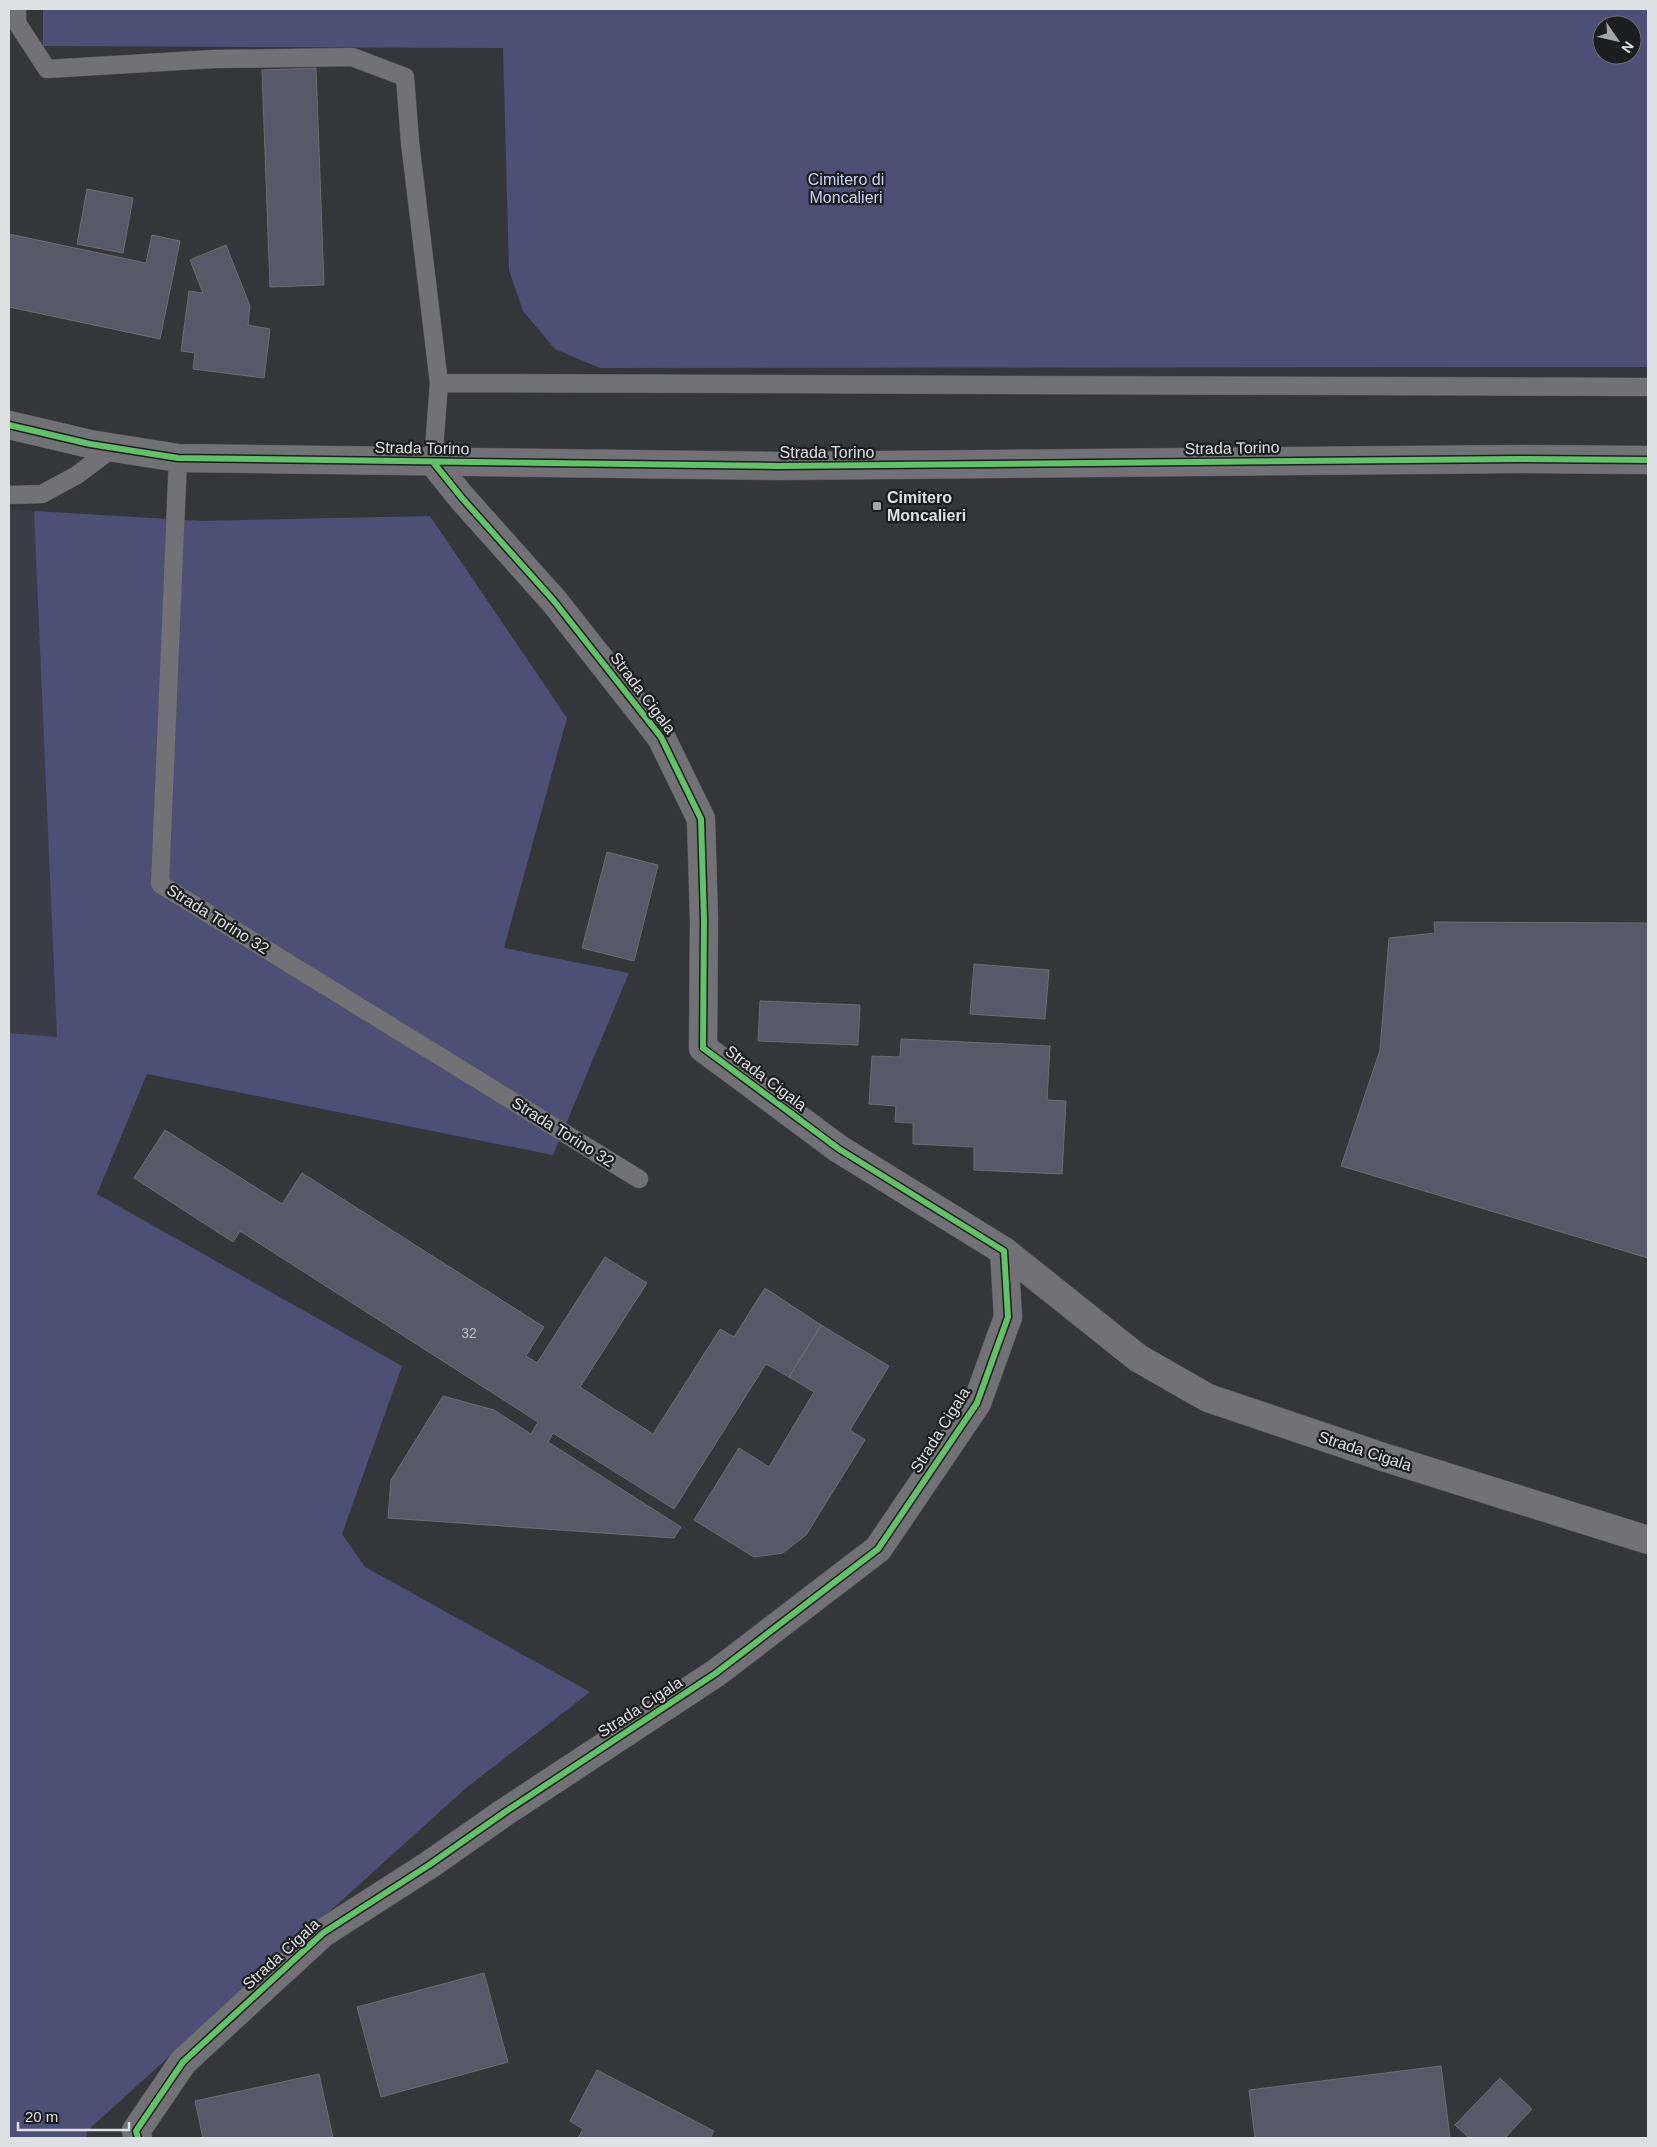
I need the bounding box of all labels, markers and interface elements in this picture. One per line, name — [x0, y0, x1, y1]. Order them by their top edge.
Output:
north arrow — [1592, 15, 1642, 65]
text: N — [1618, 39, 1637, 56]
park label: Cimitero di Moncalieri — [808, 171, 884, 206]
street label: Strada Torino — [374, 439, 470, 457]
street label: Strada Torino — [1184, 439, 1280, 457]
street label: Strada Torino — [780, 444, 875, 461]
place label: Cimitero Moncalieri — [887, 489, 966, 524]
marker: Cimitero Moncalieri — [871, 500, 883, 512]
street label: Strada Cigala — [607, 649, 679, 737]
street label: Strada Torino 32 — [164, 881, 272, 957]
street label: Strada Cigala — [722, 1042, 810, 1114]
street label: Strada Torino 32 — [509, 1094, 617, 1170]
house number: 32 — [461, 1325, 477, 1341]
street label: Strada Cigala — [907, 1384, 973, 1476]
street label: Strada Cigala — [1316, 1428, 1414, 1474]
street label: Strada Cigala — [595, 1673, 685, 1741]
street label: Strada Cigala — [239, 1915, 323, 1993]
scale bar — [18, 2100, 129, 2132]
text: 20 m — [25, 2108, 58, 2125]

